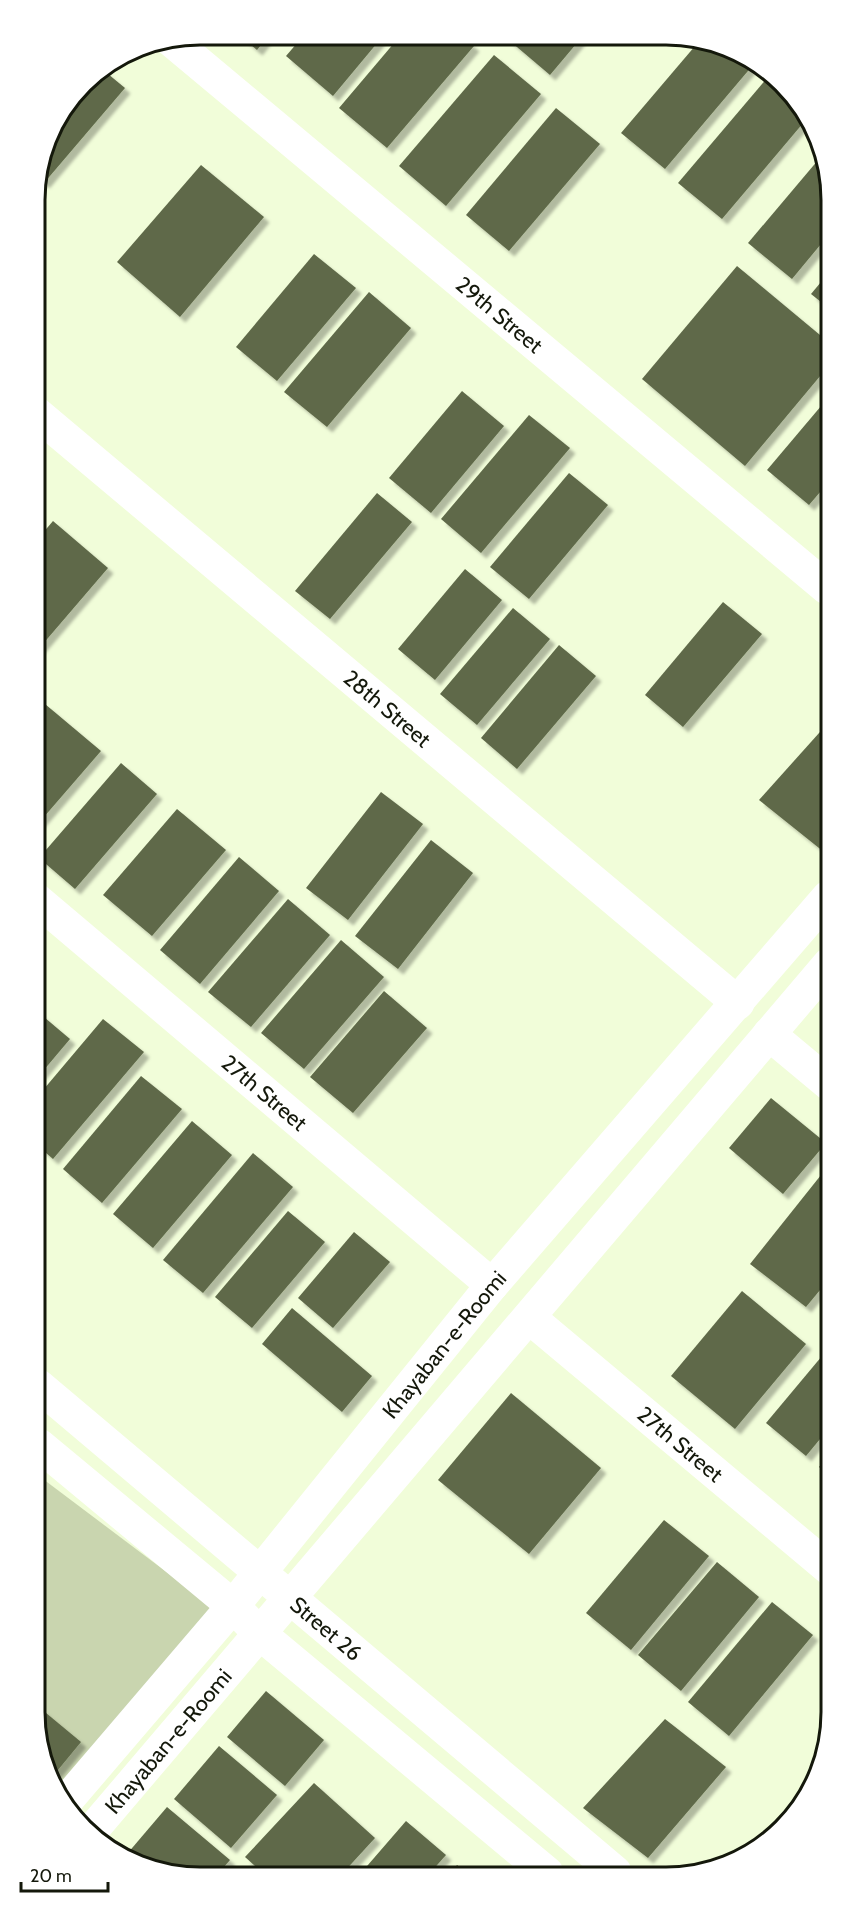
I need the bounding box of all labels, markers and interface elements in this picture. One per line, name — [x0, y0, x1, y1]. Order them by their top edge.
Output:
street label: 29th Street — [450, 271, 549, 359]
street label: 28th Street — [338, 664, 437, 753]
street label: 27th Street — [216, 1049, 313, 1137]
street label: Khayaban-e-Roomi — [377, 1265, 512, 1424]
street label: 27th Street — [632, 1401, 729, 1488]
street label: Street 26 — [285, 1591, 367, 1667]
street label: Khayaban-e-Roomi — [99, 1663, 238, 1820]
scale bar — [21, 1855, 108, 1893]
text: 20 m — [30, 1865, 72, 1887]

